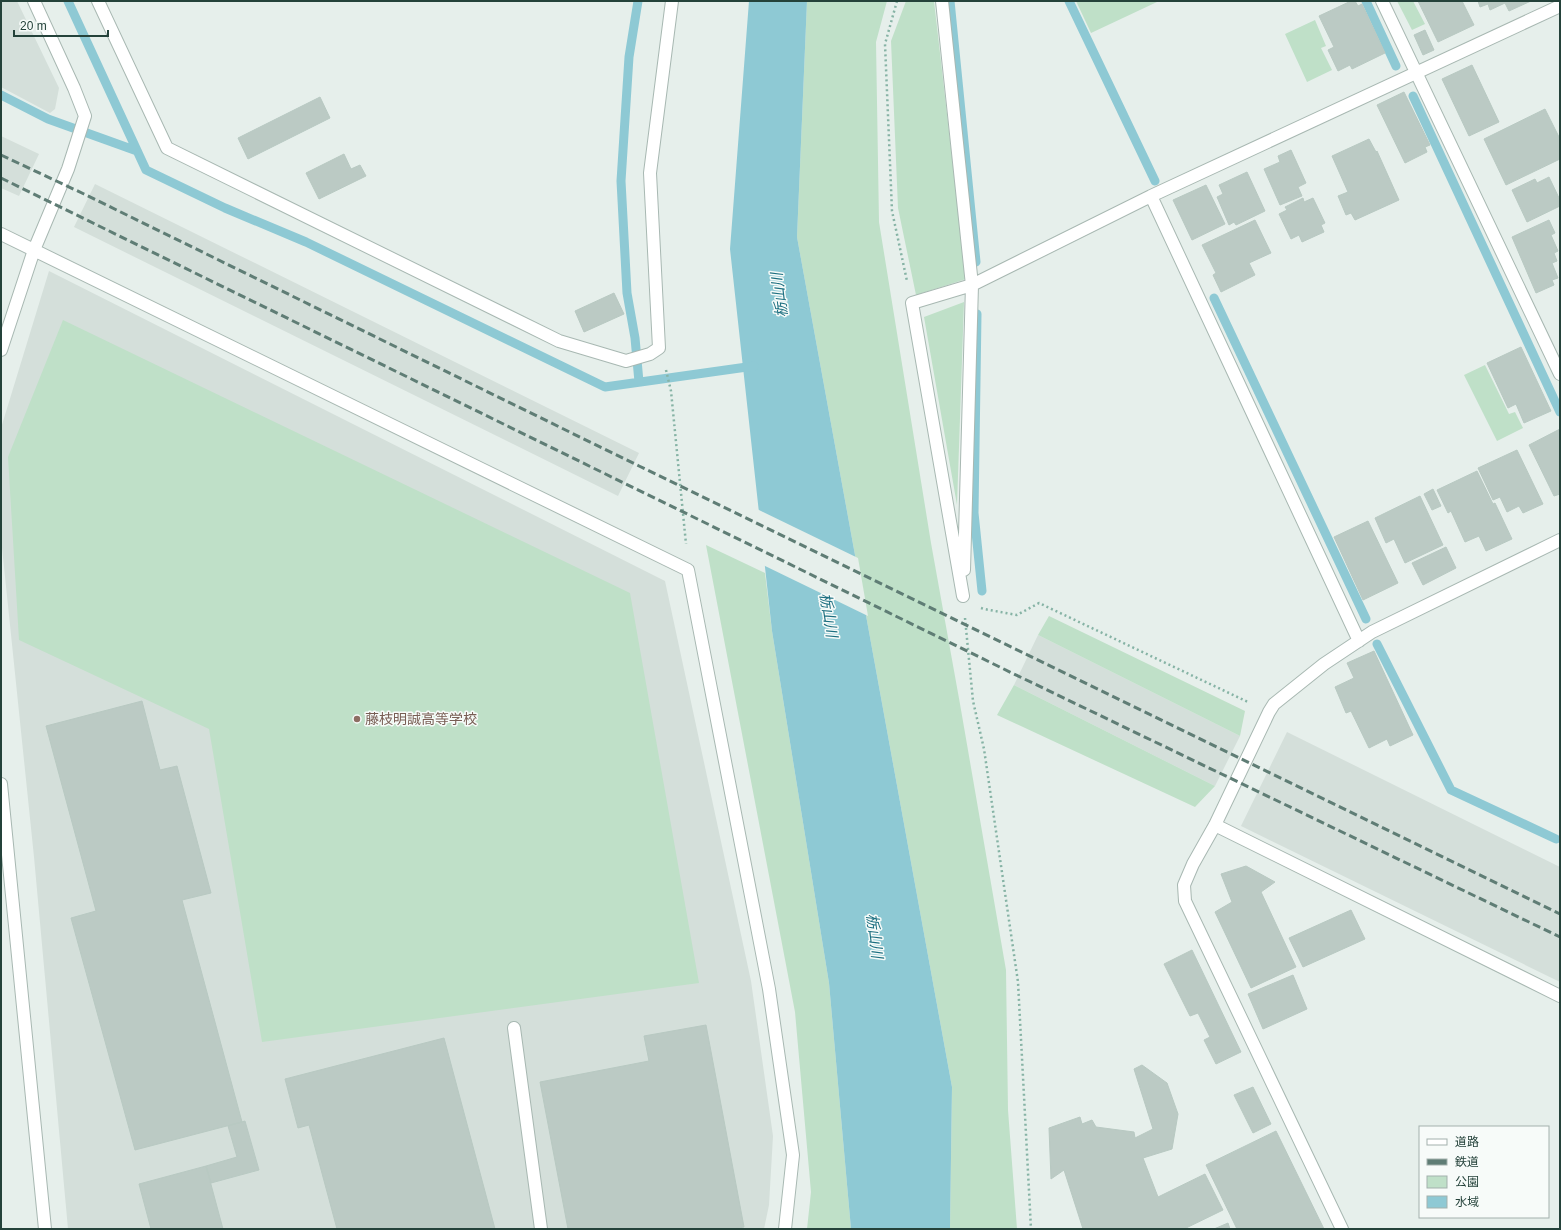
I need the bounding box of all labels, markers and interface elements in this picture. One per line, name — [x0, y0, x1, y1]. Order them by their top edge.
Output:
scale bar — [14, 12, 108, 38]
text: 20 m — [20, 19, 47, 33]
water label: 栃山川 — [768, 270, 790, 318]
water label: 栃山川 — [817, 591, 841, 641]
place label: 藤枝明誠高等学校 — [365, 711, 477, 727]
marker: 藤枝明誠高等学校 — [352, 714, 362, 724]
water label: 栃山川 — [864, 913, 886, 961]
legend — [1419, 1126, 1549, 1218]
text: 道路 — [1455, 1135, 1479, 1149]
text: 鉄道 — [1455, 1155, 1479, 1169]
text: 公園 — [1455, 1175, 1479, 1189]
text: 水域 — [1455, 1195, 1479, 1209]

